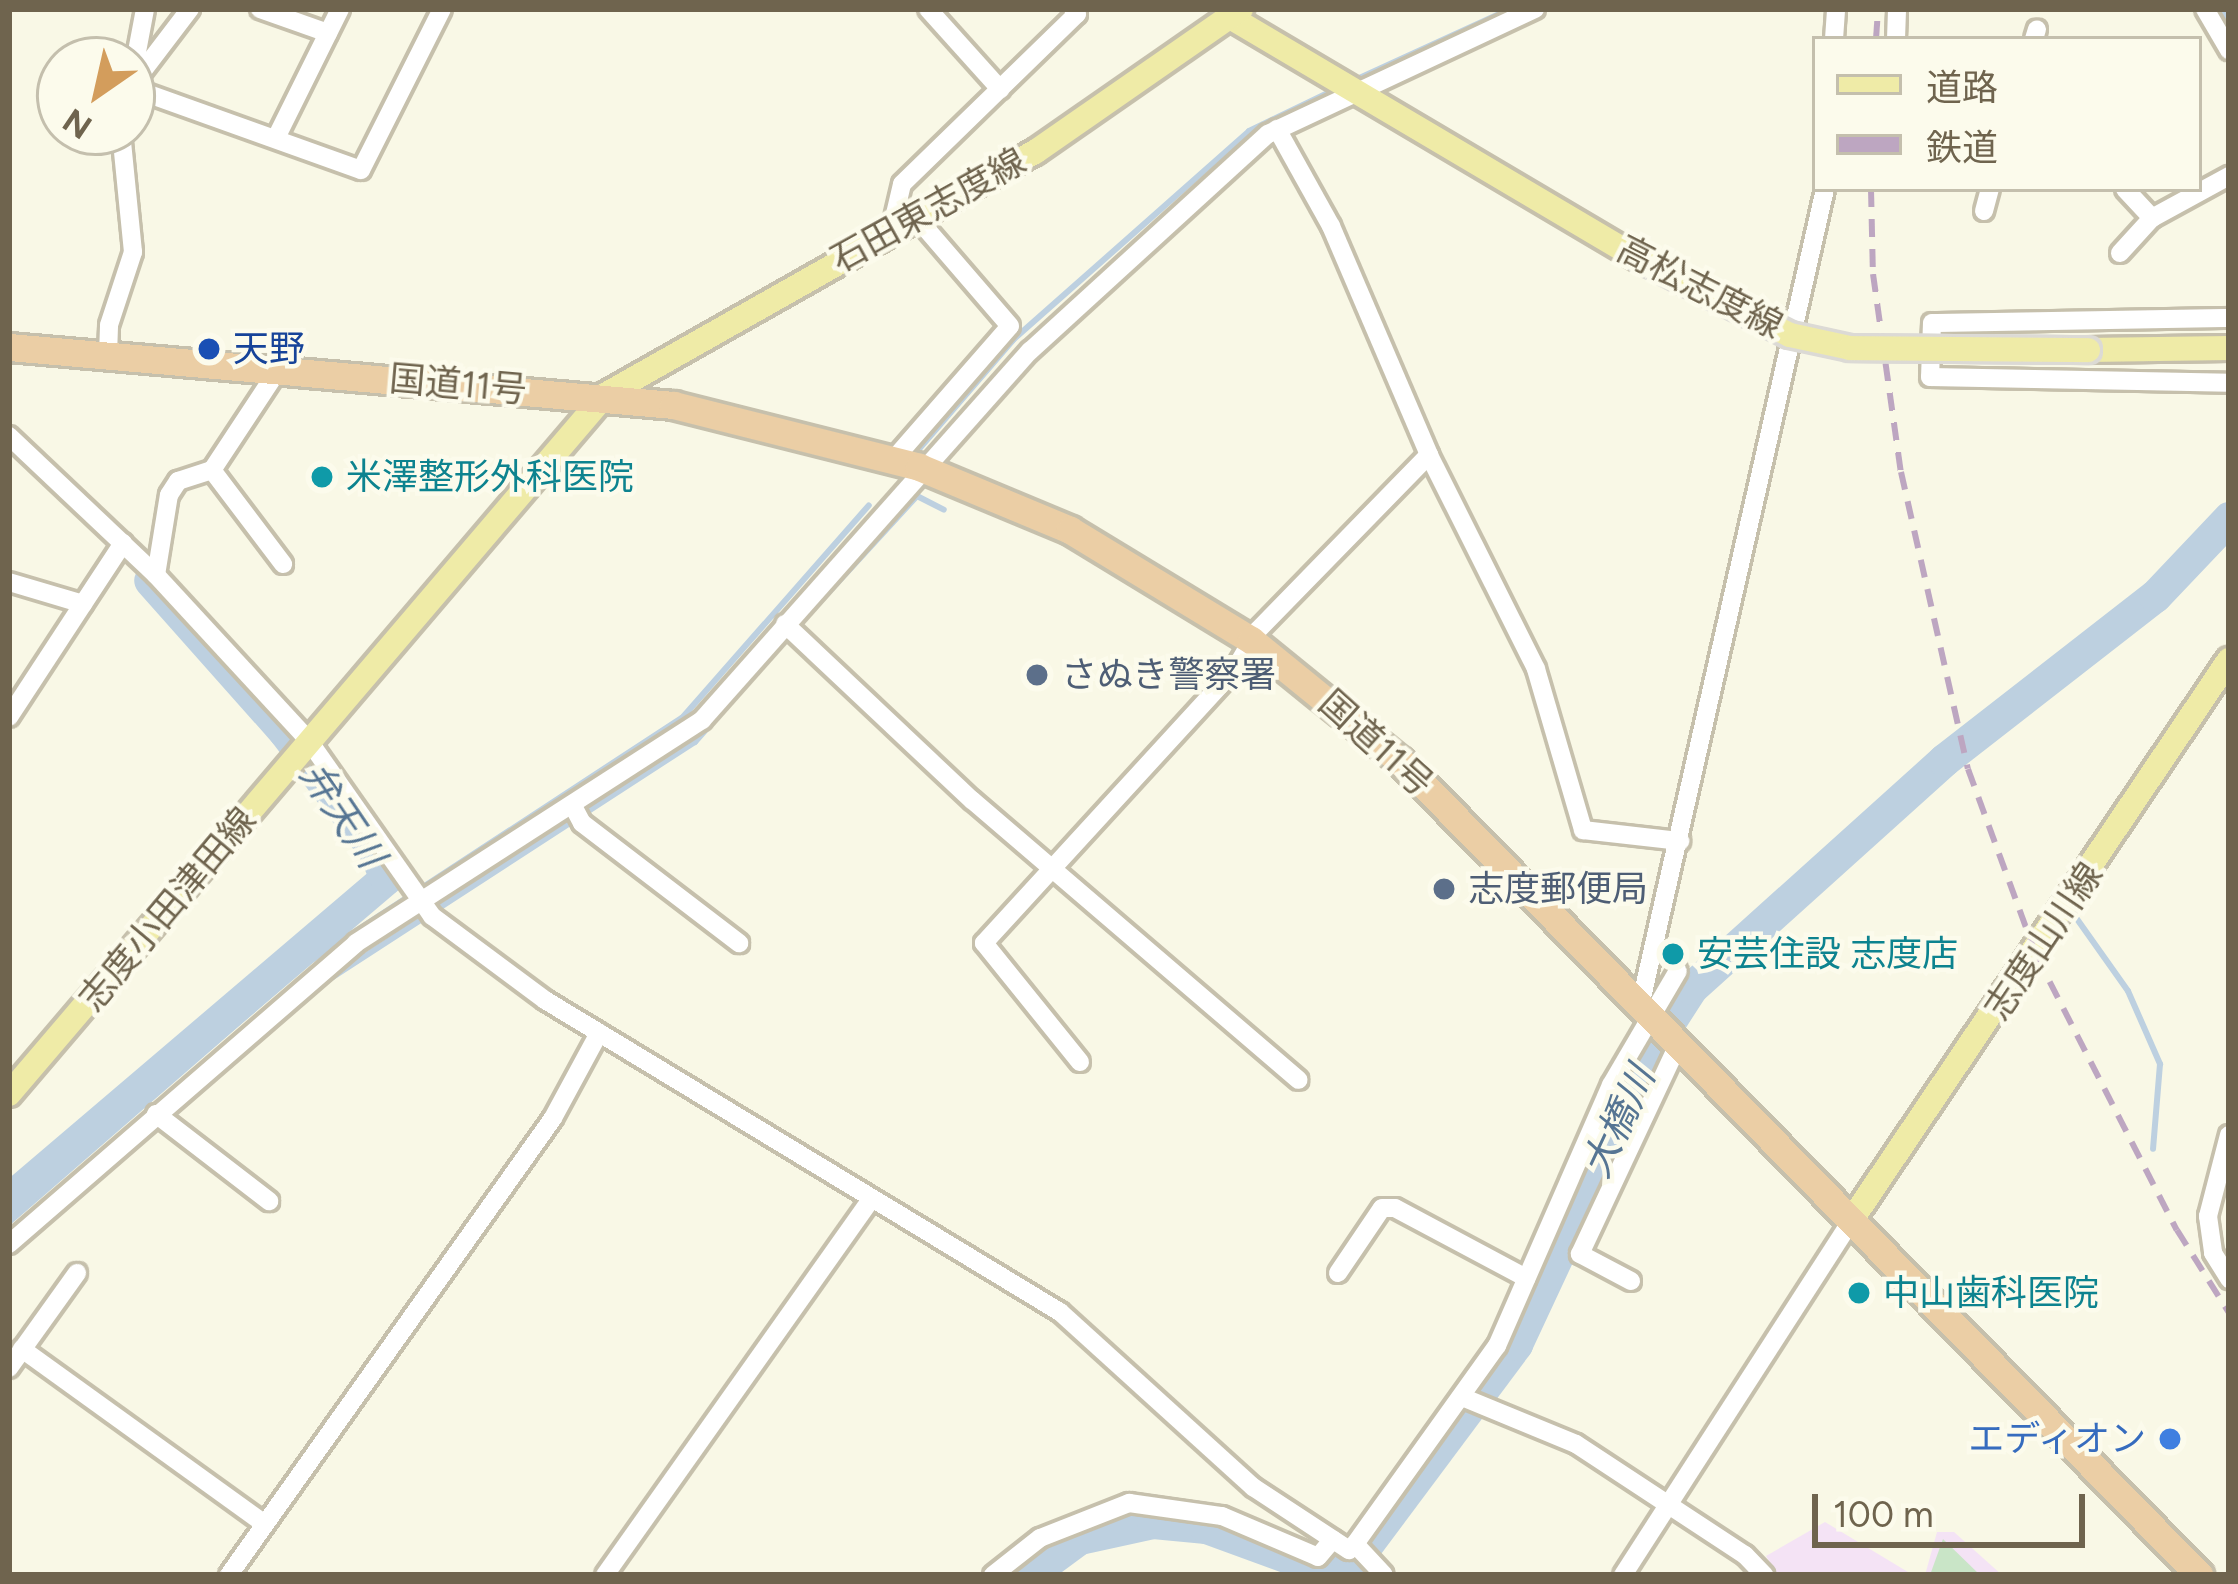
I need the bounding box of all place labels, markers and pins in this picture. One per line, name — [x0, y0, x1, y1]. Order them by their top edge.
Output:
place label: 天野 — [233, 327, 305, 371]
marker: 天野 — [196, 336, 222, 362]
place label: 米澤整形外科医院 — [346, 455, 634, 499]
marker: 米澤整形外科医院 — [309, 464, 335, 490]
place label: さぬき警察署 — [1061, 653, 1277, 697]
marker: さぬき警察署 — [1024, 662, 1050, 688]
place label: 志度郵便局 — [1468, 867, 1648, 911]
marker: 志度郵便局 — [1431, 876, 1457, 902]
place label: 安芸住設 志度店 — [1697, 932, 1958, 976]
marker: 安芸住設 志度店 — [1660, 941, 1686, 967]
place label: 中山歯科医院 — [1883, 1271, 2099, 1315]
marker: 中山歯科医院 — [1846, 1280, 1872, 1306]
place label: エディオン — [1966, 1417, 2146, 1461]
marker: エディオン — [2157, 1426, 2183, 1452]

